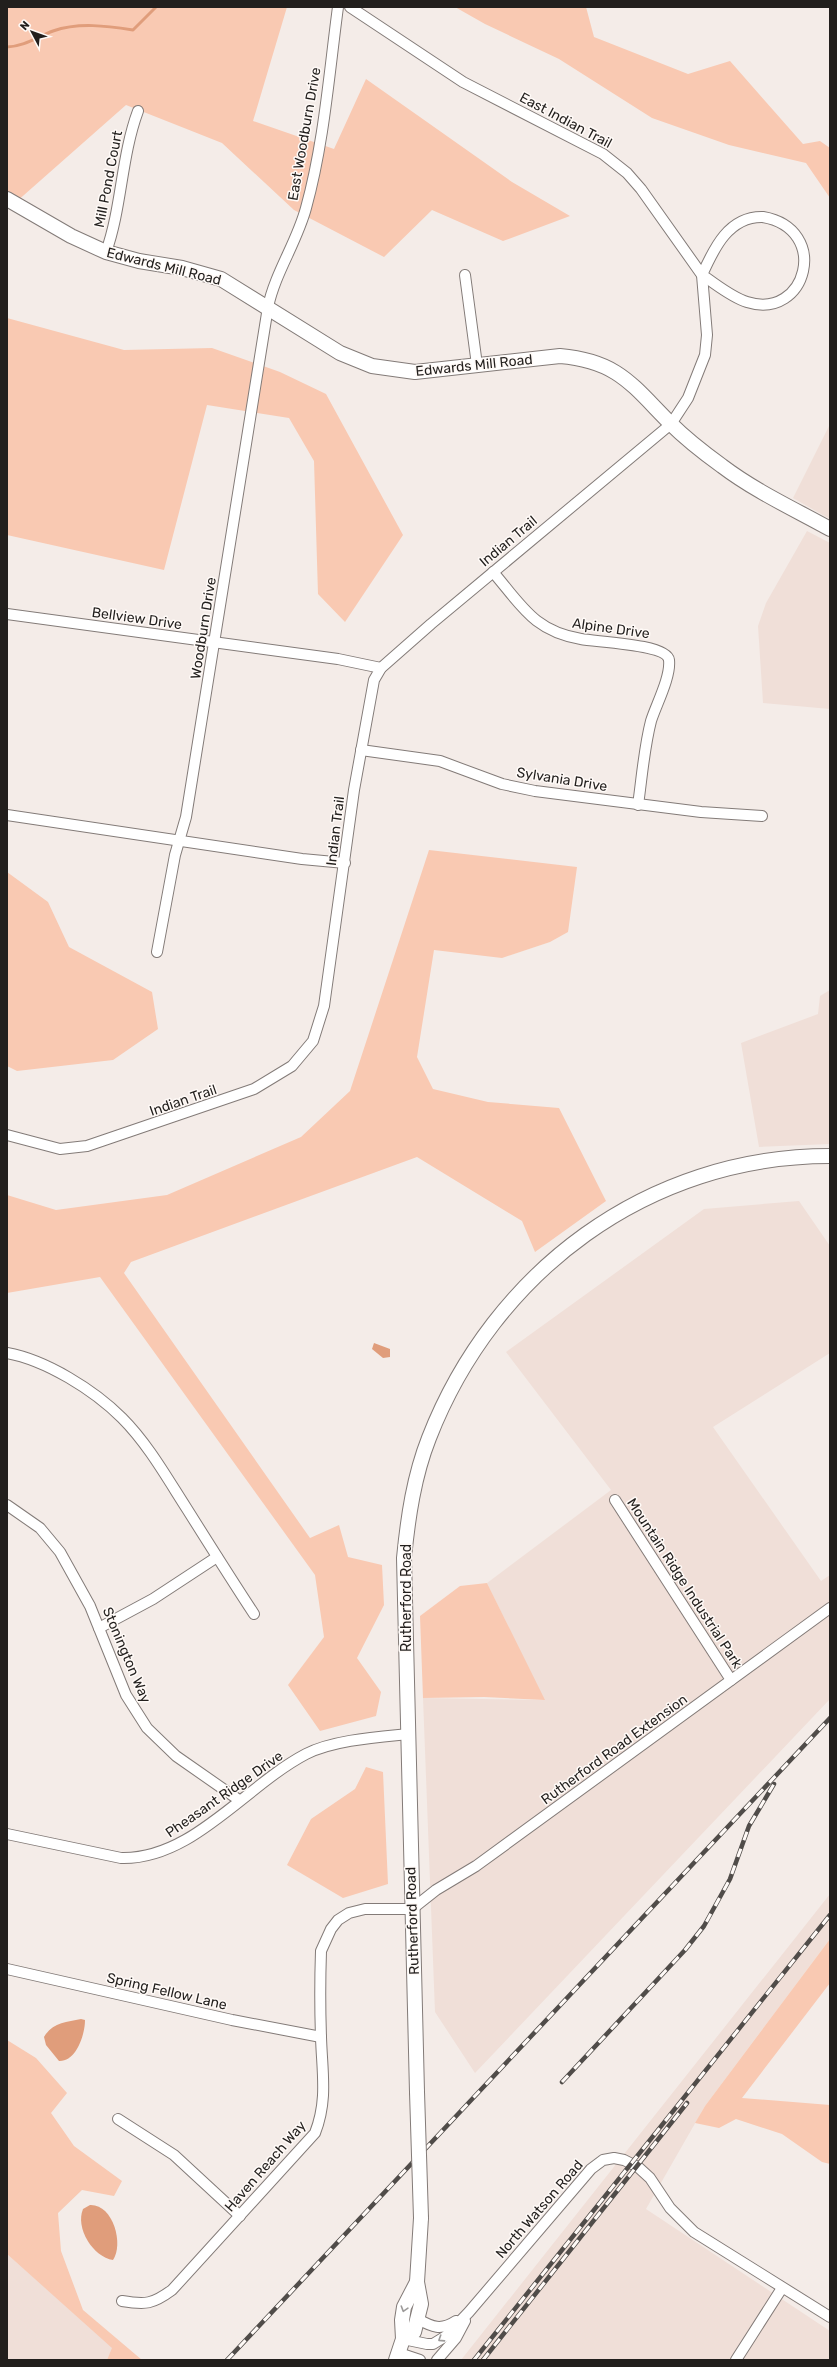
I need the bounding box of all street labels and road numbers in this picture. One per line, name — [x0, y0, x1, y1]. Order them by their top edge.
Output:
street label: East Woodburn Drive — [284, 66, 325, 202]
street label: East Indian Trail — [517, 89, 615, 152]
street label: Mill Pond Court — [91, 129, 126, 229]
street label: Edwards Mill Road — [105, 244, 223, 289]
street label: Edwards Mill Road — [415, 351, 533, 380]
street label: Indian Trail — [476, 512, 541, 570]
street label: Woodburn Drive — [187, 576, 220, 680]
street label: Bellview Drive — [91, 604, 183, 633]
street label: Alpine Drive — [571, 615, 651, 642]
street label: Sylvania Drive — [515, 764, 609, 795]
street label: Indian Trail — [323, 795, 348, 867]
street label: Indian Trail — [147, 1081, 219, 1120]
street label: Mountain Ridge Industrial Park — [623, 1495, 746, 1672]
street label: Rutherford Road — [398, 1544, 415, 1652]
street label: Stonington Way — [99, 1605, 154, 1706]
street label: Rutherford Road Extension — [538, 1691, 691, 1808]
street label: Pheasant Ridge Drive — [162, 1747, 286, 1841]
street label: Rutherford Road — [402, 1867, 423, 1975]
street label: Spring Fellow Lane — [105, 1969, 229, 2014]
street label: Haven Reach Way — [221, 2117, 310, 2215]
street label: North Watson Road — [492, 2157, 587, 2262]

